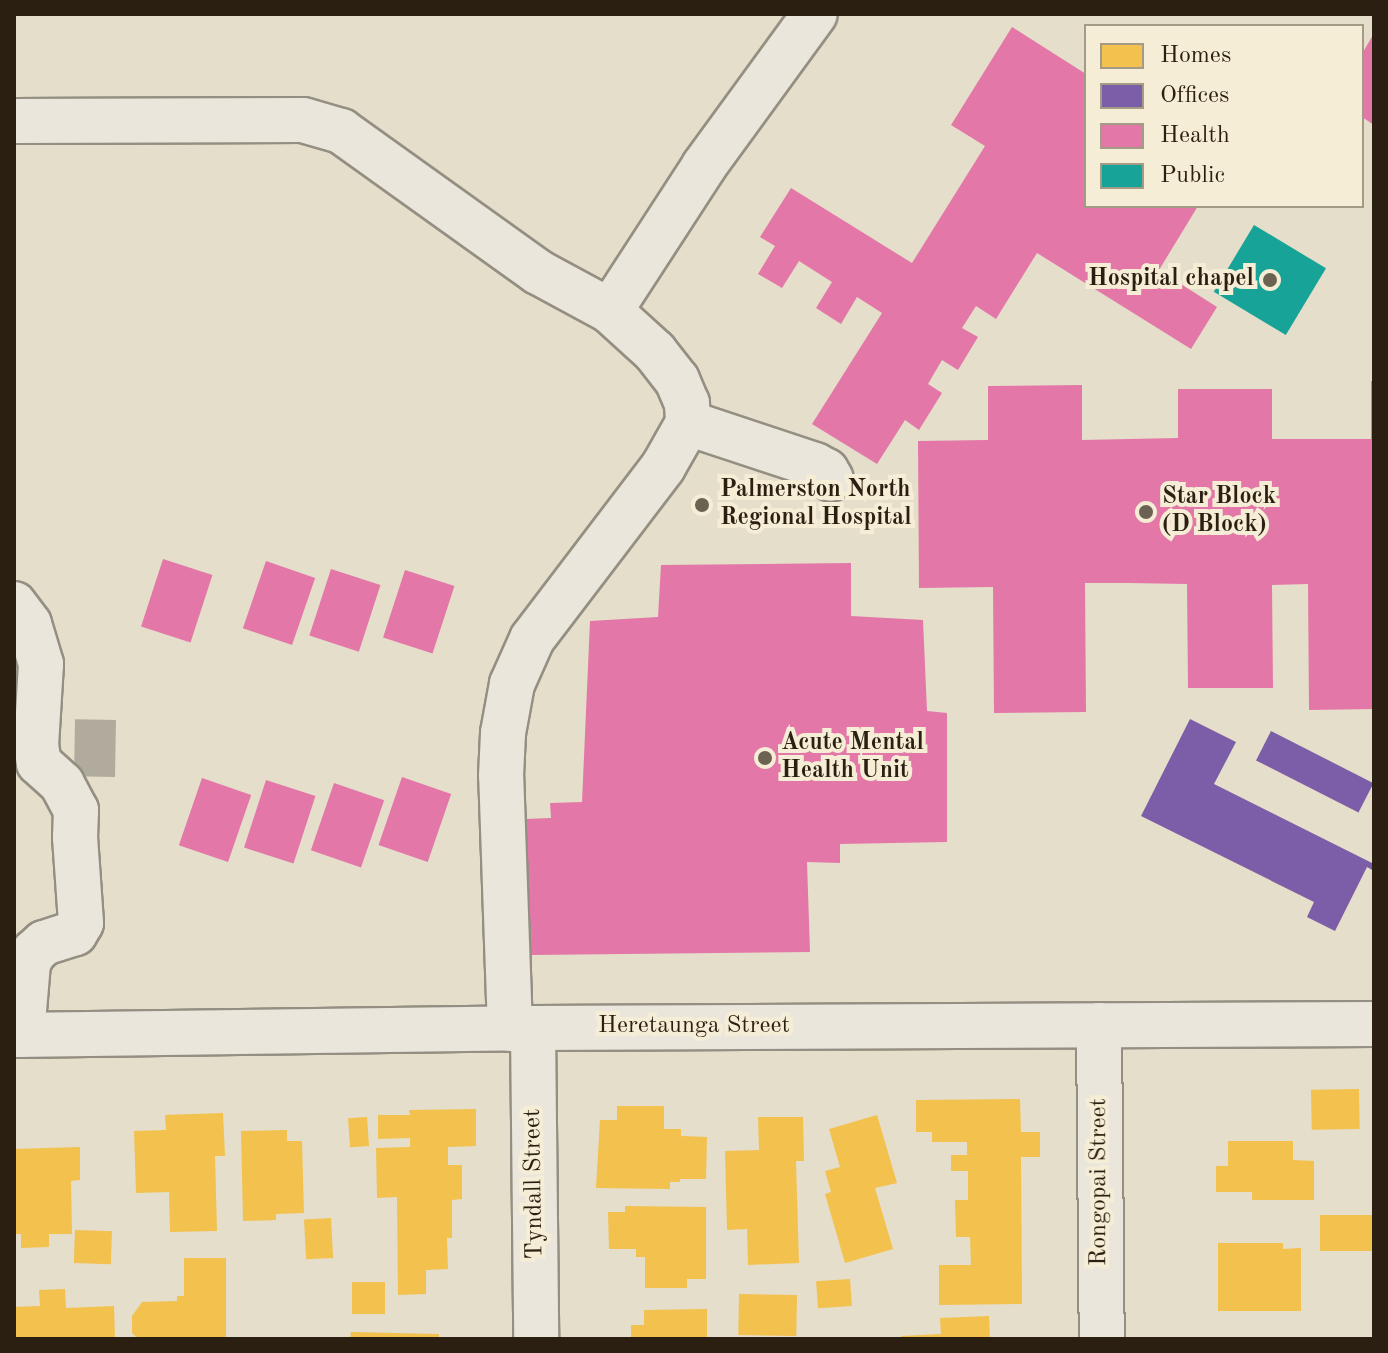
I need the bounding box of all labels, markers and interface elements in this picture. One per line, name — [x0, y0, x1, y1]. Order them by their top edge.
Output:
legend — [1084, 24, 1364, 208]
text: Homes — [1160, 44, 1231, 68]
text: Offices — [1160, 84, 1229, 108]
text: Health — [1160, 124, 1230, 148]
text: Public — [1160, 164, 1225, 188]
place label: Hospital chapel — [1088, 266, 1254, 294]
marker: Hospital chapel — [1261, 271, 1279, 289]
place label: Palmerston North Regional Hospital — [720, 477, 912, 533]
place label: Star Block (D Block) — [1162, 484, 1276, 540]
marker: Palmerston North Regional Hospital — [691, 494, 713, 516]
marker: Star Block (D Block) — [1137, 503, 1155, 521]
place label: Acute Mental Health Unit — [781, 730, 924, 786]
marker: Acute Mental Health Unit — [756, 749, 774, 767]
street label: Heretaunga Street — [598, 1013, 790, 1041]
street label: Rongopai Street — [1086, 1098, 1114, 1266]
street label: Tyndall Street — [519, 1109, 551, 1259]

